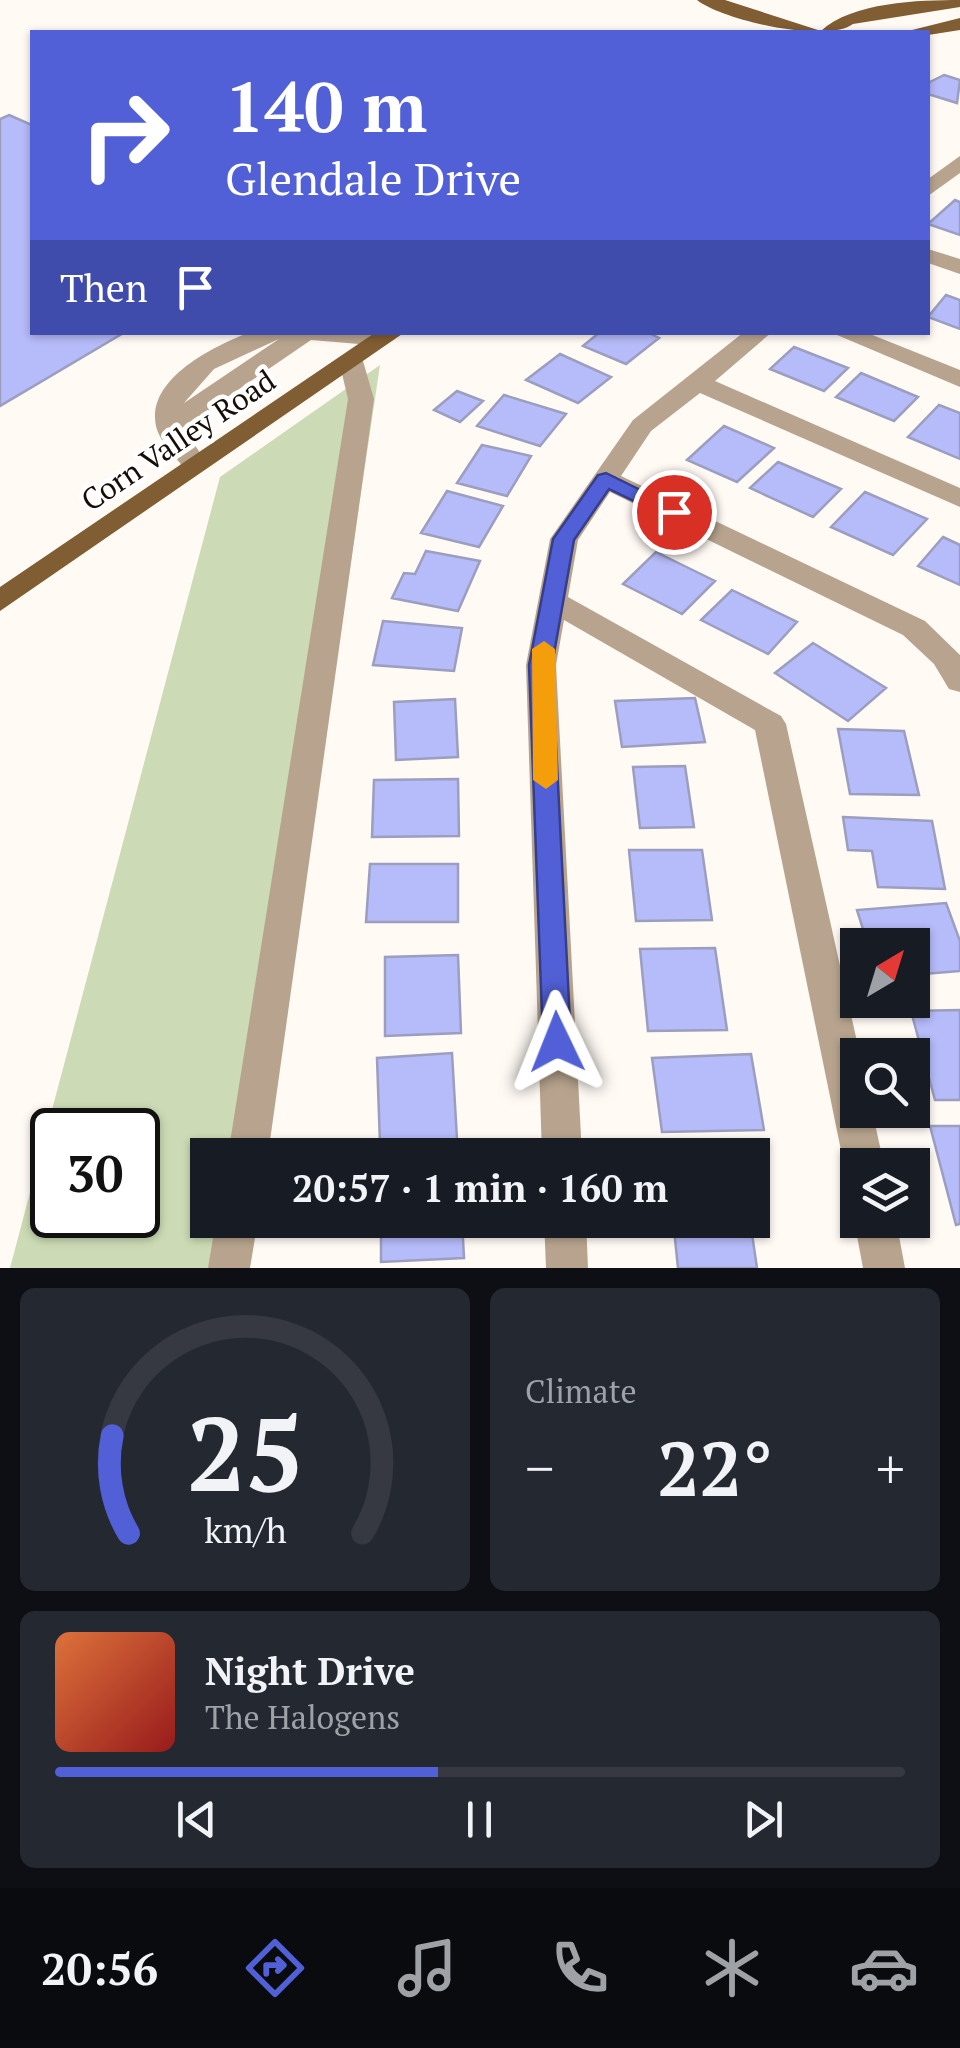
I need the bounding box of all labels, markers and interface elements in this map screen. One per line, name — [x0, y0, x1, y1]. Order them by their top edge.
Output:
text: 140 m — [225, 59, 427, 152]
icon: right — [60, 70, 190, 200]
text: Glendale Drive — [225, 148, 521, 208]
icon: arrive — [168, 260, 223, 315]
text: Then — [60, 263, 148, 313]
street label: Corn Valley Road — [73, 360, 283, 520]
pin — [632, 470, 717, 555]
icon: arrive — [647, 485, 702, 540]
north arrow — [840, 928, 930, 1018]
map controls — [840, 928, 930, 1238]
position arrow — [505, 990, 609, 1094]
button: search — [840, 1038, 930, 1128]
speed limit sign: 30 — [30, 1108, 160, 1238]
button: layers — [840, 1148, 930, 1238]
text: 20:57 · 1 min · 160 m — [292, 1163, 668, 1213]
text: Climate — [525, 1370, 637, 1412]
text: 25 — [186, 1383, 304, 1521]
text: 22° — [657, 1418, 773, 1517]
text: − — [525, 1431, 554, 1504]
text: + — [876, 1431, 905, 1504]
text: km/h — [204, 1506, 286, 1553]
text: Night Drive — [205, 1646, 415, 1696]
text: The Halogens — [205, 1696, 400, 1738]
icon: previous — [169, 1792, 224, 1847]
icon: pause — [452, 1792, 507, 1847]
icon: next — [736, 1792, 791, 1847]
icon: directions — [240, 1933, 310, 2003]
icon: music — [392, 1933, 462, 2003]
icon: phone — [545, 1933, 615, 2003]
icon: climate — [697, 1933, 767, 2003]
icon: car — [849, 1933, 919, 2003]
text: 20:56 — [41, 1938, 158, 1998]

